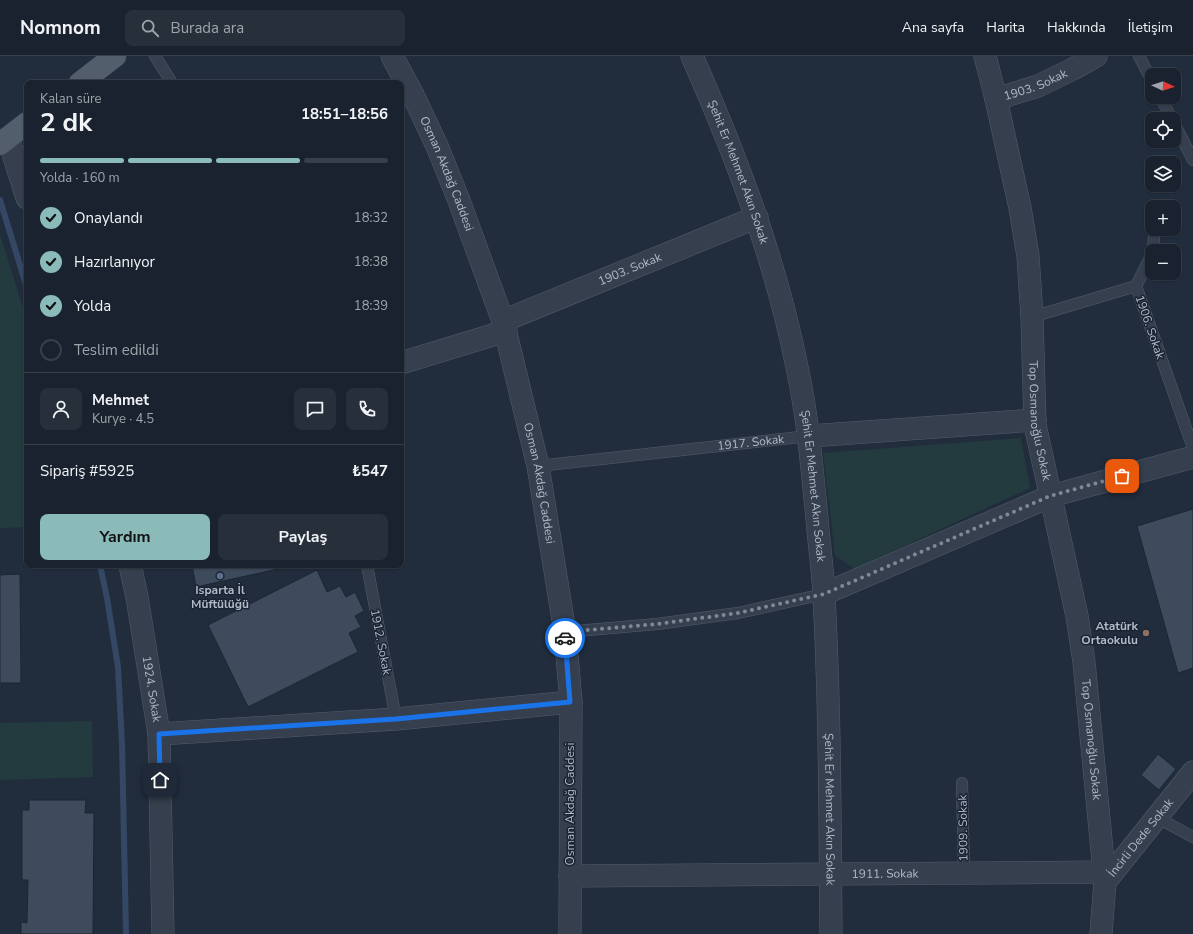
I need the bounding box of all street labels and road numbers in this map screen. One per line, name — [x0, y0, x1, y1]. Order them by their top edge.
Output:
street label: 1903. Sokak — [1002, 65, 1071, 104]
street label: Şehit Er Mehmet Akın Sokak — [704, 98, 773, 247]
street label: Osman Akdağ Caddesi — [416, 114, 477, 233]
street label: 1903. Sokak — [596, 249, 665, 289]
street label: 1906. Sokak — [1132, 293, 1169, 362]
street label: Top Osmanoğlu Sokak — [1025, 360, 1055, 483]
street label: Şehit Er Mehmet Akın Sokak — [797, 409, 829, 564]
street label: Osman Akdağ Caddesi — [520, 421, 559, 545]
street label: 1917. Sokak — [716, 431, 786, 454]
street label: 1912. Sokak — [367, 608, 395, 677]
street label: 1924. Sokak — [139, 655, 165, 724]
street label: Top Osmanoğlu Sokak — [1078, 679, 1105, 802]
street label: Şehit Er Mehmet Akın Sokak — [821, 733, 839, 887]
street label: Osman Akdağ Caddesi — [562, 743, 578, 865]
street label: 1909. Sokak — [954, 793, 972, 862]
street label: İncirli Dede Sokak — [1104, 794, 1177, 880]
street label: 1911. Sokak — [851, 865, 920, 882]

